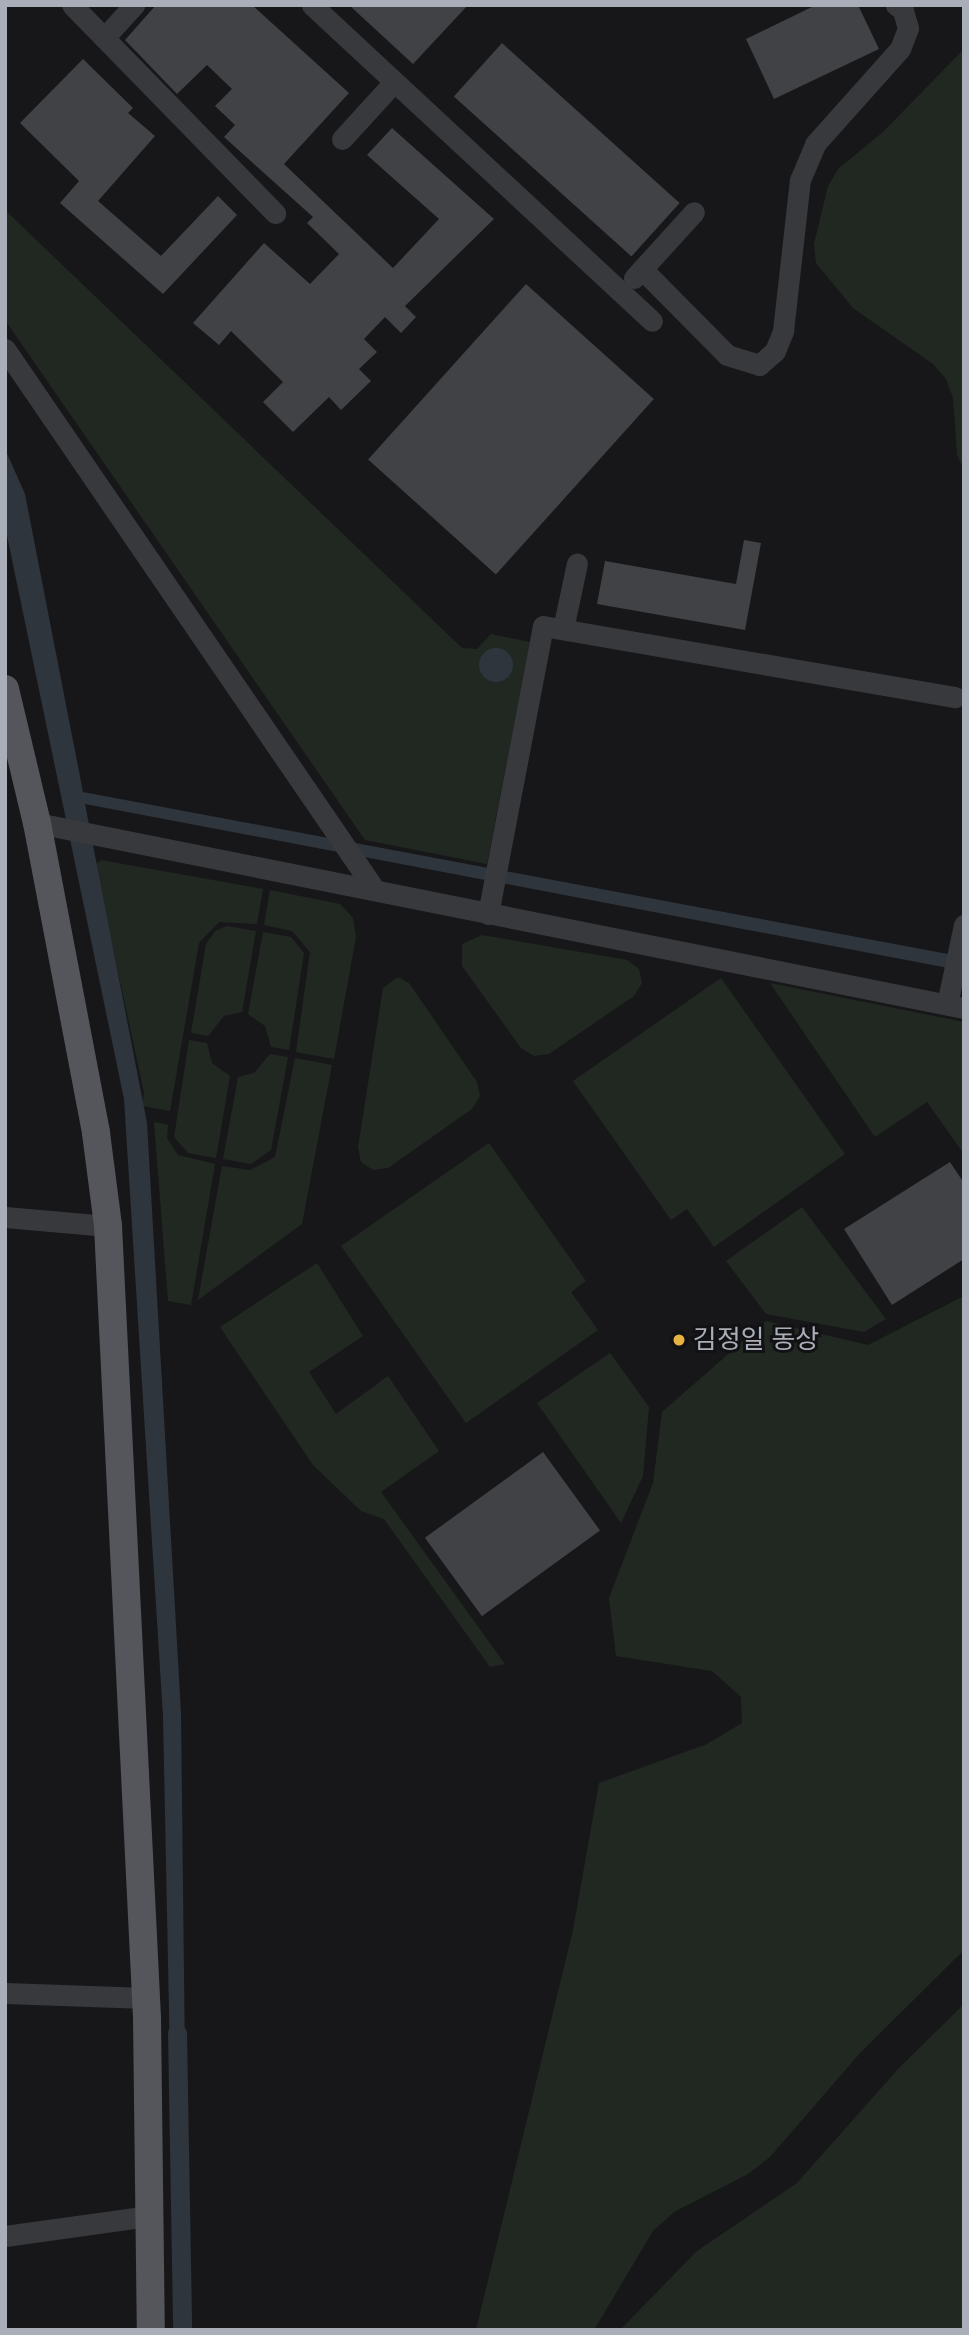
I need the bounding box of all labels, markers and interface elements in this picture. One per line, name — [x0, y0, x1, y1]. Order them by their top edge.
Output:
place label: 김정일 동상 — [693, 1324, 819, 1356]
marker: 김정일 동상 — [671, 1332, 687, 1348]

